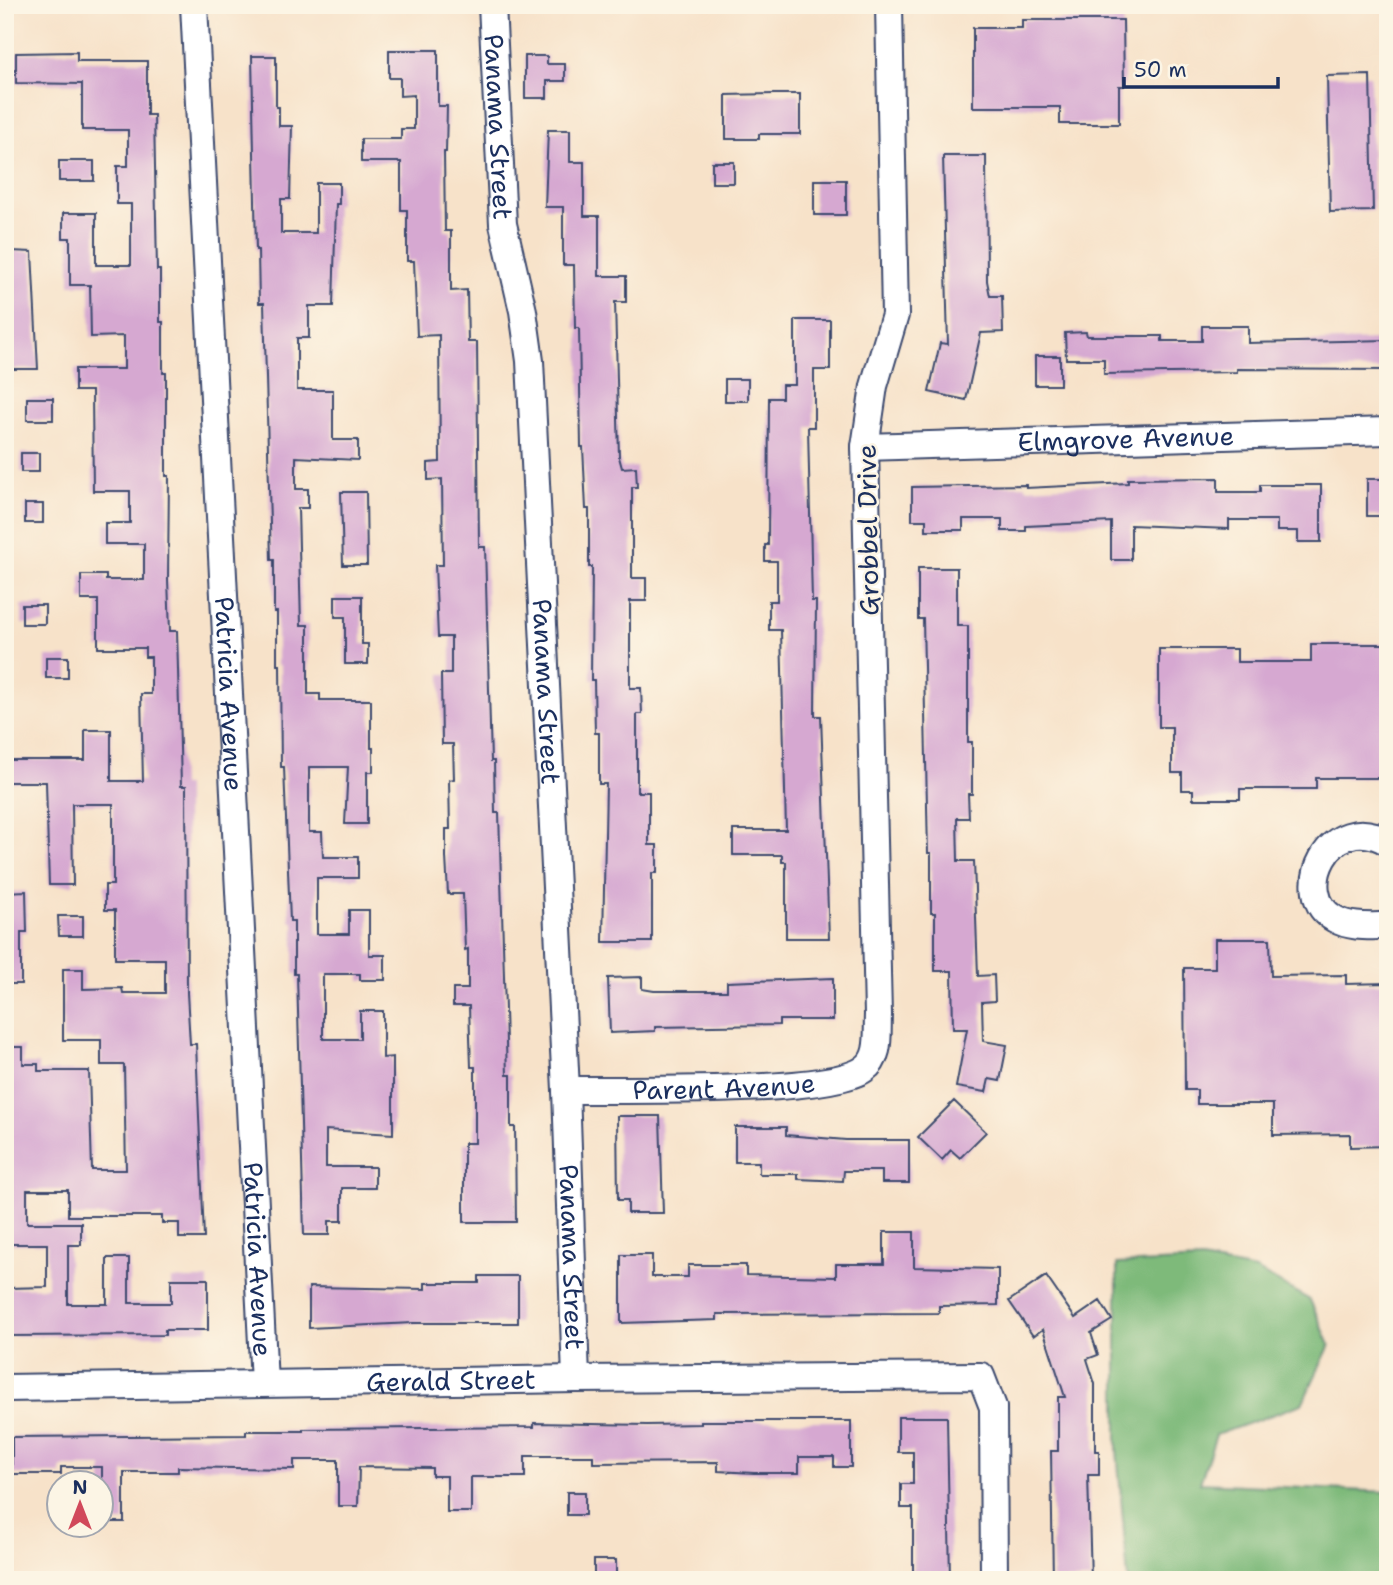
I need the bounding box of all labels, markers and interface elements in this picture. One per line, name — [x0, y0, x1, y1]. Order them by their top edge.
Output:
street label: Panama Street — [476, 33, 521, 221]
scale bar — [1124, 46, 1278, 90]
text: 50 m — [1134, 56, 1187, 84]
street label: Elmgrove Avenue — [1017, 418, 1235, 459]
street label: Grobbel Drive — [849, 444, 886, 616]
street label: Patricia Avenue — [207, 596, 252, 792]
street label: Panama Street — [525, 598, 569, 785]
street label: Parent Avenue — [633, 1065, 817, 1107]
street label: Patricia Avenue — [236, 1161, 281, 1358]
street label: Panama Street — [552, 1163, 593, 1350]
street label: Gerald Street — [366, 1362, 536, 1399]
north arrow — [46, 1470, 116, 1540]
text: N — [72, 1475, 88, 1500]

